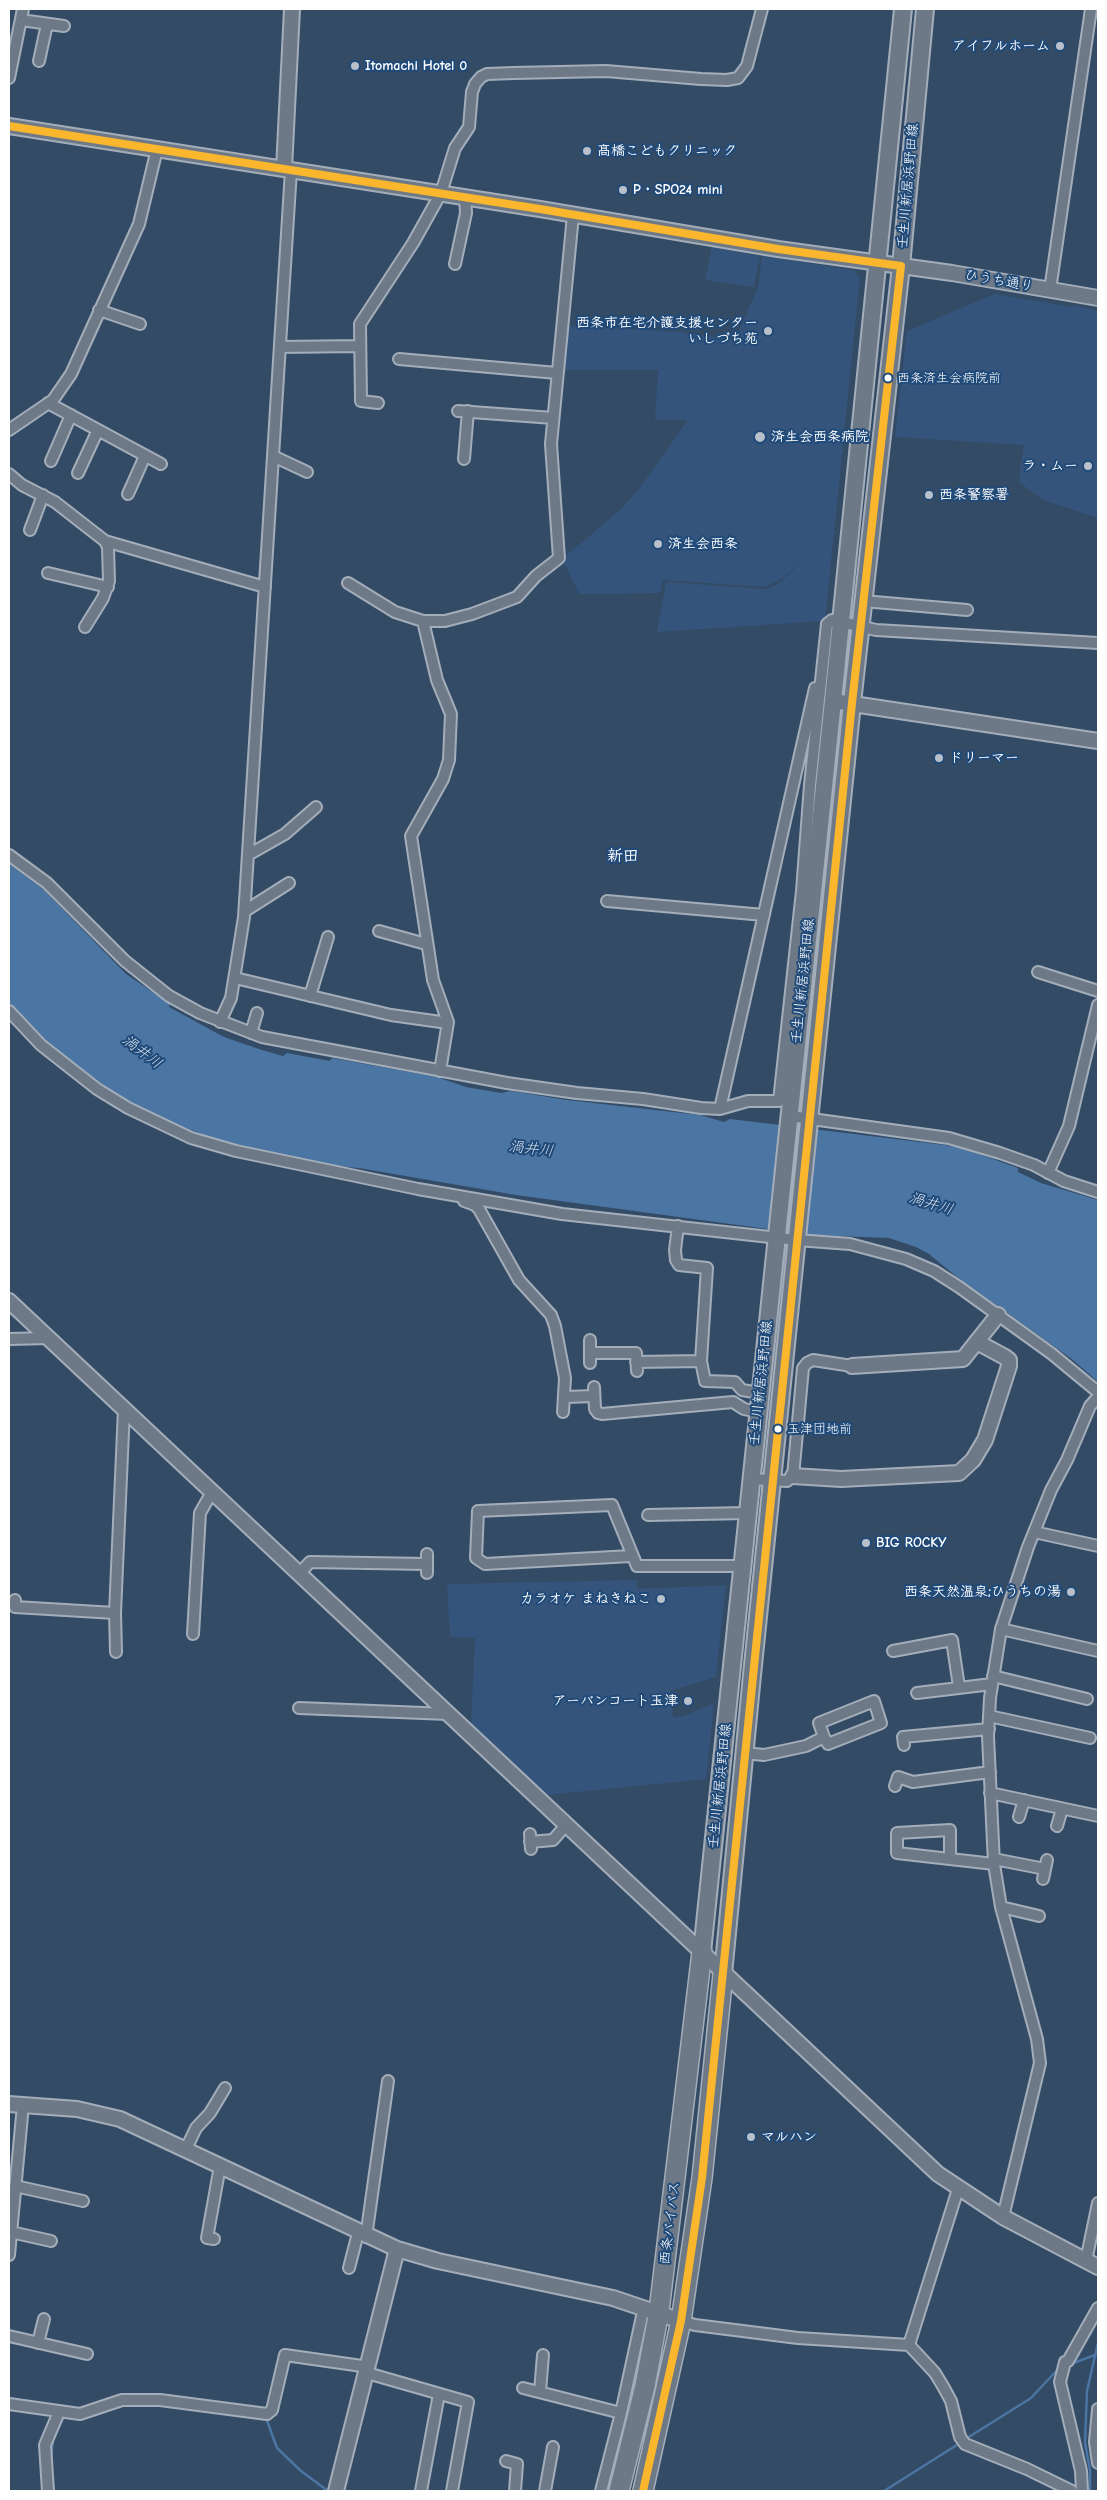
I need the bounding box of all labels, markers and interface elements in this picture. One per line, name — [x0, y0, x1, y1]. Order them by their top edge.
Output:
place label: アイフルホーム — [952, 38, 1050, 54]
marker: アイフルホーム — [1054, 40, 1066, 52]
place label: Itomachi Hotel 0 — [365, 58, 467, 74]
marker: Itomachi Hotel 0 — [349, 60, 361, 72]
street label: 壬生川新居浜野田線 — [894, 123, 922, 249]
place label: 髙橋こどもクリニック — [597, 143, 737, 159]
marker: 髙橋こどもクリニック — [581, 145, 593, 157]
place label: P・SPO24 mini — [633, 182, 723, 198]
marker: P・SPO24 mini — [617, 184, 629, 196]
street label: ひうち通り — [963, 267, 1035, 295]
place label: 西条市在宅介護支援センター いしづち苑 — [576, 315, 758, 348]
marker: 西条市在宅介護支援センター いしづち苑 — [762, 325, 774, 337]
place label: 西条済生会病院前 — [897, 370, 1001, 386]
marker: 西条済生会病院前 — [883, 373, 893, 383]
place label: 済生会西条病院 — [771, 429, 869, 445]
marker: 済生会西条病院 — [753, 430, 767, 444]
place label: ラ・ムー — [1022, 458, 1078, 474]
marker: ラ・ムー — [1082, 460, 1094, 472]
place label: 西条警察署 — [939, 487, 1009, 503]
marker: 西条警察署 — [923, 489, 935, 501]
place label: 済生会西条 — [668, 536, 738, 552]
marker: 済生会西条 — [652, 538, 664, 550]
place label: ドリーマー — [949, 750, 1019, 766]
marker: ドリーマー — [933, 752, 945, 764]
district label: 新田 — [607, 846, 639, 866]
street label: 壬生川新居浜野田線 — [788, 917, 818, 1045]
water label: 渦井川 — [119, 1031, 165, 1073]
water label: 渦井川 — [508, 1137, 554, 1161]
water label: 渦井川 — [907, 1189, 955, 1219]
street label: 壬生川新居浜野田線 — [746, 1319, 776, 1447]
place label: 玉津団地前 — [787, 1421, 852, 1437]
marker: 玉津団地前 — [773, 1424, 783, 1434]
place label: BIG ROCKY — [876, 1535, 946, 1551]
marker: BIG ROCKY — [860, 1537, 872, 1549]
place label: 西条天然温泉;ひうちの湯 — [904, 1584, 1061, 1600]
marker: 西条天然温泉;ひうちの湯 — [1065, 1586, 1077, 1598]
place label: カラオケ まねきねこ — [520, 1591, 651, 1607]
marker: カラオケ まねきねこ — [655, 1593, 667, 1605]
place label: アーバンコート玉津 — [553, 1693, 678, 1709]
marker: アーバンコート玉津 — [682, 1695, 694, 1707]
street label: 壬生川新居浜野田線 — [705, 1722, 735, 1850]
place label: マルハン — [761, 2129, 817, 2145]
marker: マルハン — [745, 2131, 757, 2143]
street label: 西条バイパス — [657, 2180, 683, 2266]

